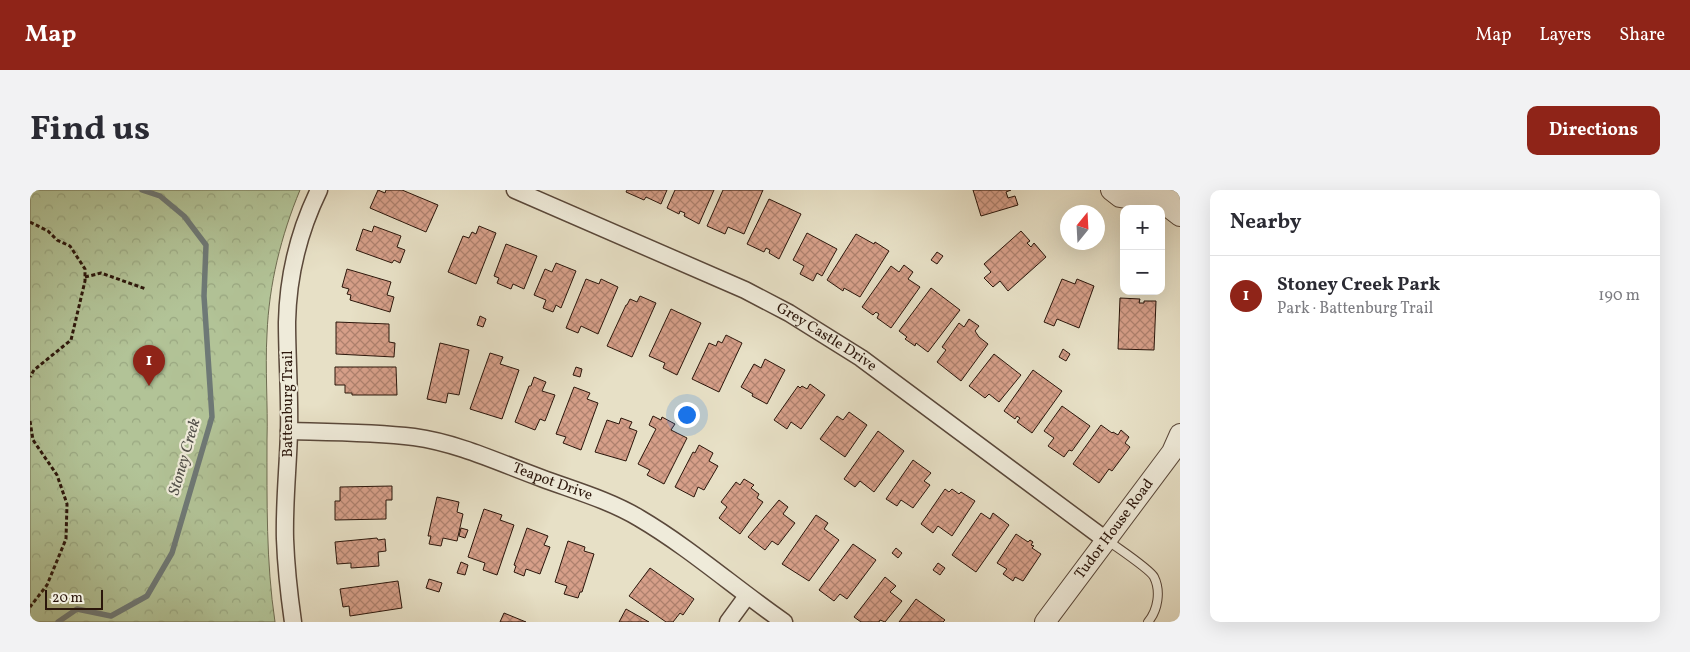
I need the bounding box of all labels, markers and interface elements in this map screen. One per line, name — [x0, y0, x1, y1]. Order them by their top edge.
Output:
text: Map — [25, 18, 76, 52]
text: Map — [1475, 23, 1511, 48]
text: Layers — [1539, 23, 1591, 48]
text: Share — [1619, 23, 1665, 48]
text: Find us — [30, 106, 150, 154]
button: Directions — [1527, 106, 1660, 155]
north arrow — [1060, 205, 1105, 250]
map controls — [1120, 205, 1165, 295]
button: + — [1120, 205, 1165, 250]
text: Nearby — [1230, 208, 1301, 237]
button: − — [1120, 250, 1165, 295]
text: Stoney Creek Park — [1277, 272, 1440, 298]
text: 1 — [1243, 285, 1249, 307]
text: 190 m — [1598, 285, 1640, 307]
street label: Grey Castle Drive — [773, 298, 881, 377]
text: Park · Battenburg Trail — [1277, 298, 1433, 320]
pin: 1 — [133, 345, 165, 386]
street label: Battenburg Trail — [278, 351, 299, 457]
your location — [674, 402, 700, 428]
water label: Stoney Creek — [164, 416, 207, 498]
street label: Teapot Drive — [509, 458, 595, 506]
street label: Tudor House Road — [1070, 475, 1159, 584]
scale bar — [45, 587, 102, 610]
text: 20 m — [52, 589, 83, 608]

